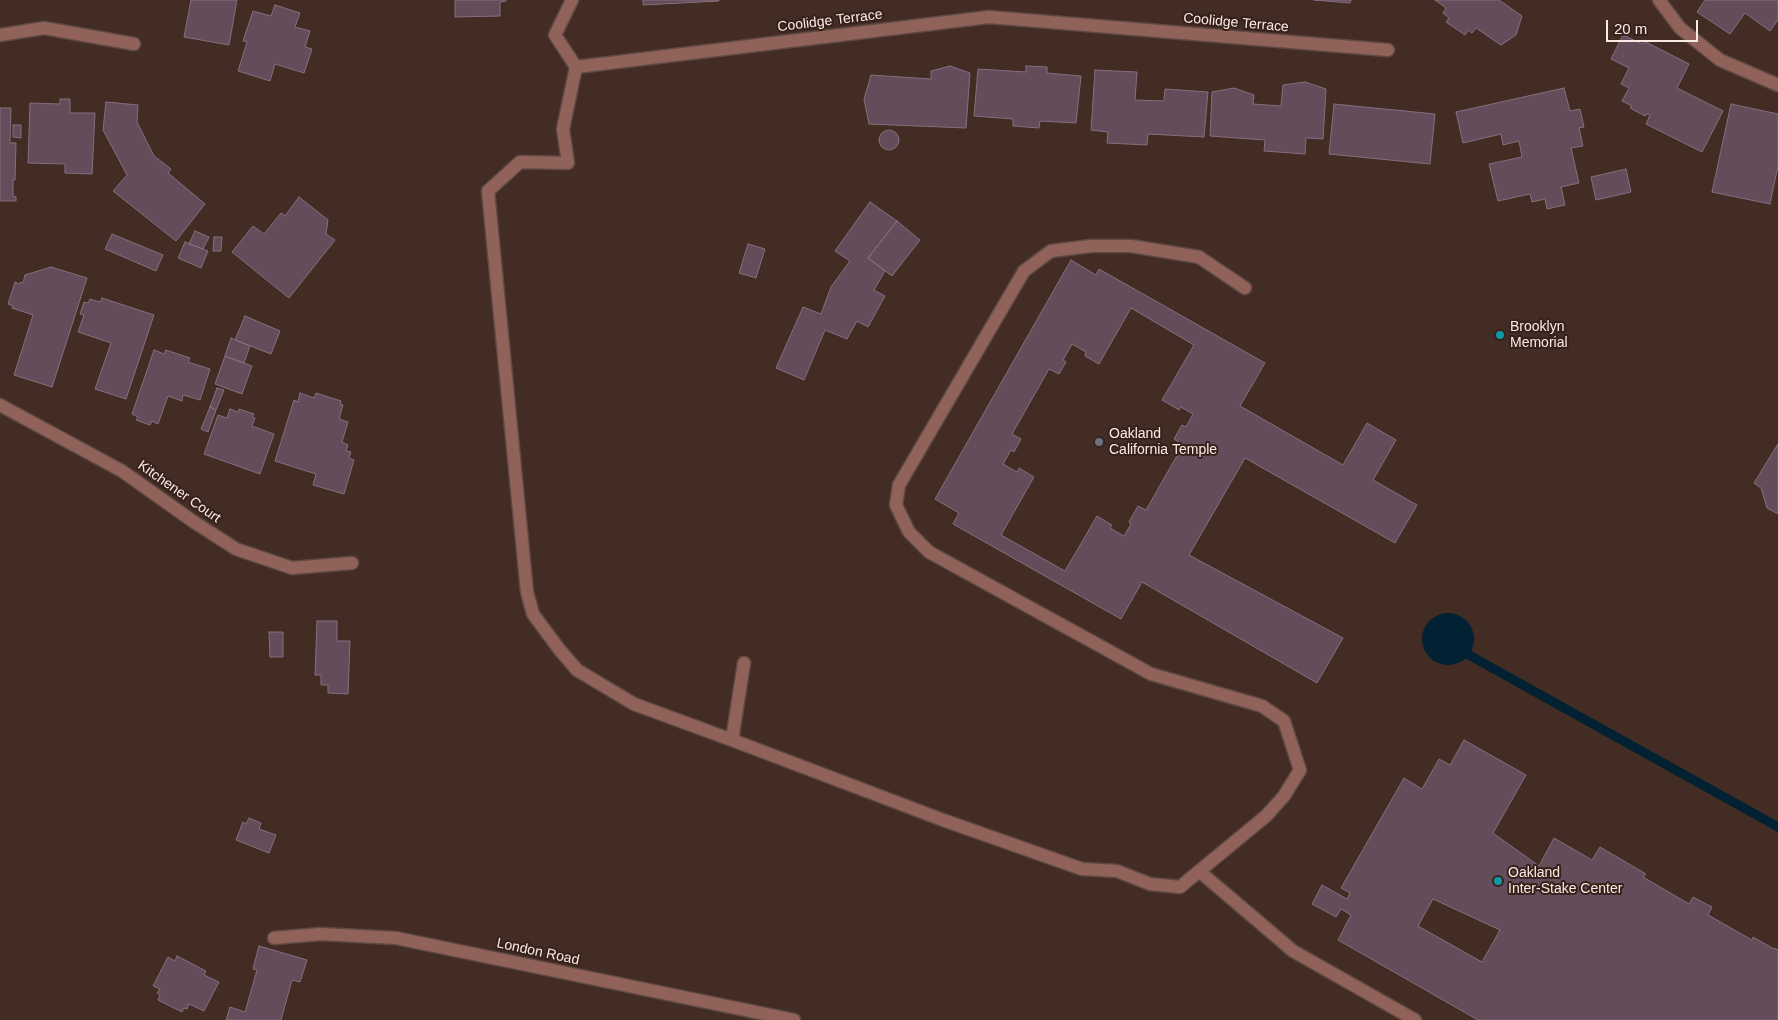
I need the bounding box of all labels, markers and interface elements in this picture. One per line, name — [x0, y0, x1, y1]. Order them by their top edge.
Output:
street label: Coolidge Terrace — [776, 6, 884, 36]
street label: Coolidge Terrace — [1183, 10, 1289, 36]
scale bar — [1608, 10, 1700, 42]
text: 20 m — [1614, 20, 1647, 37]
place label: Brooklyn Memorial — [1510, 319, 1568, 352]
marker: Brooklyn Memorial — [1494, 329, 1506, 341]
place label: Oakland California Temple — [1109, 426, 1217, 458]
marker: Oakland California Temple — [1093, 436, 1105, 448]
street label: Kitchener Court — [134, 457, 224, 527]
place label: Oakland Inter-Stake Center — [1508, 865, 1622, 898]
marker: Oakland Inter-Stake Center — [1492, 875, 1504, 887]
street label: London Road — [495, 935, 581, 969]

